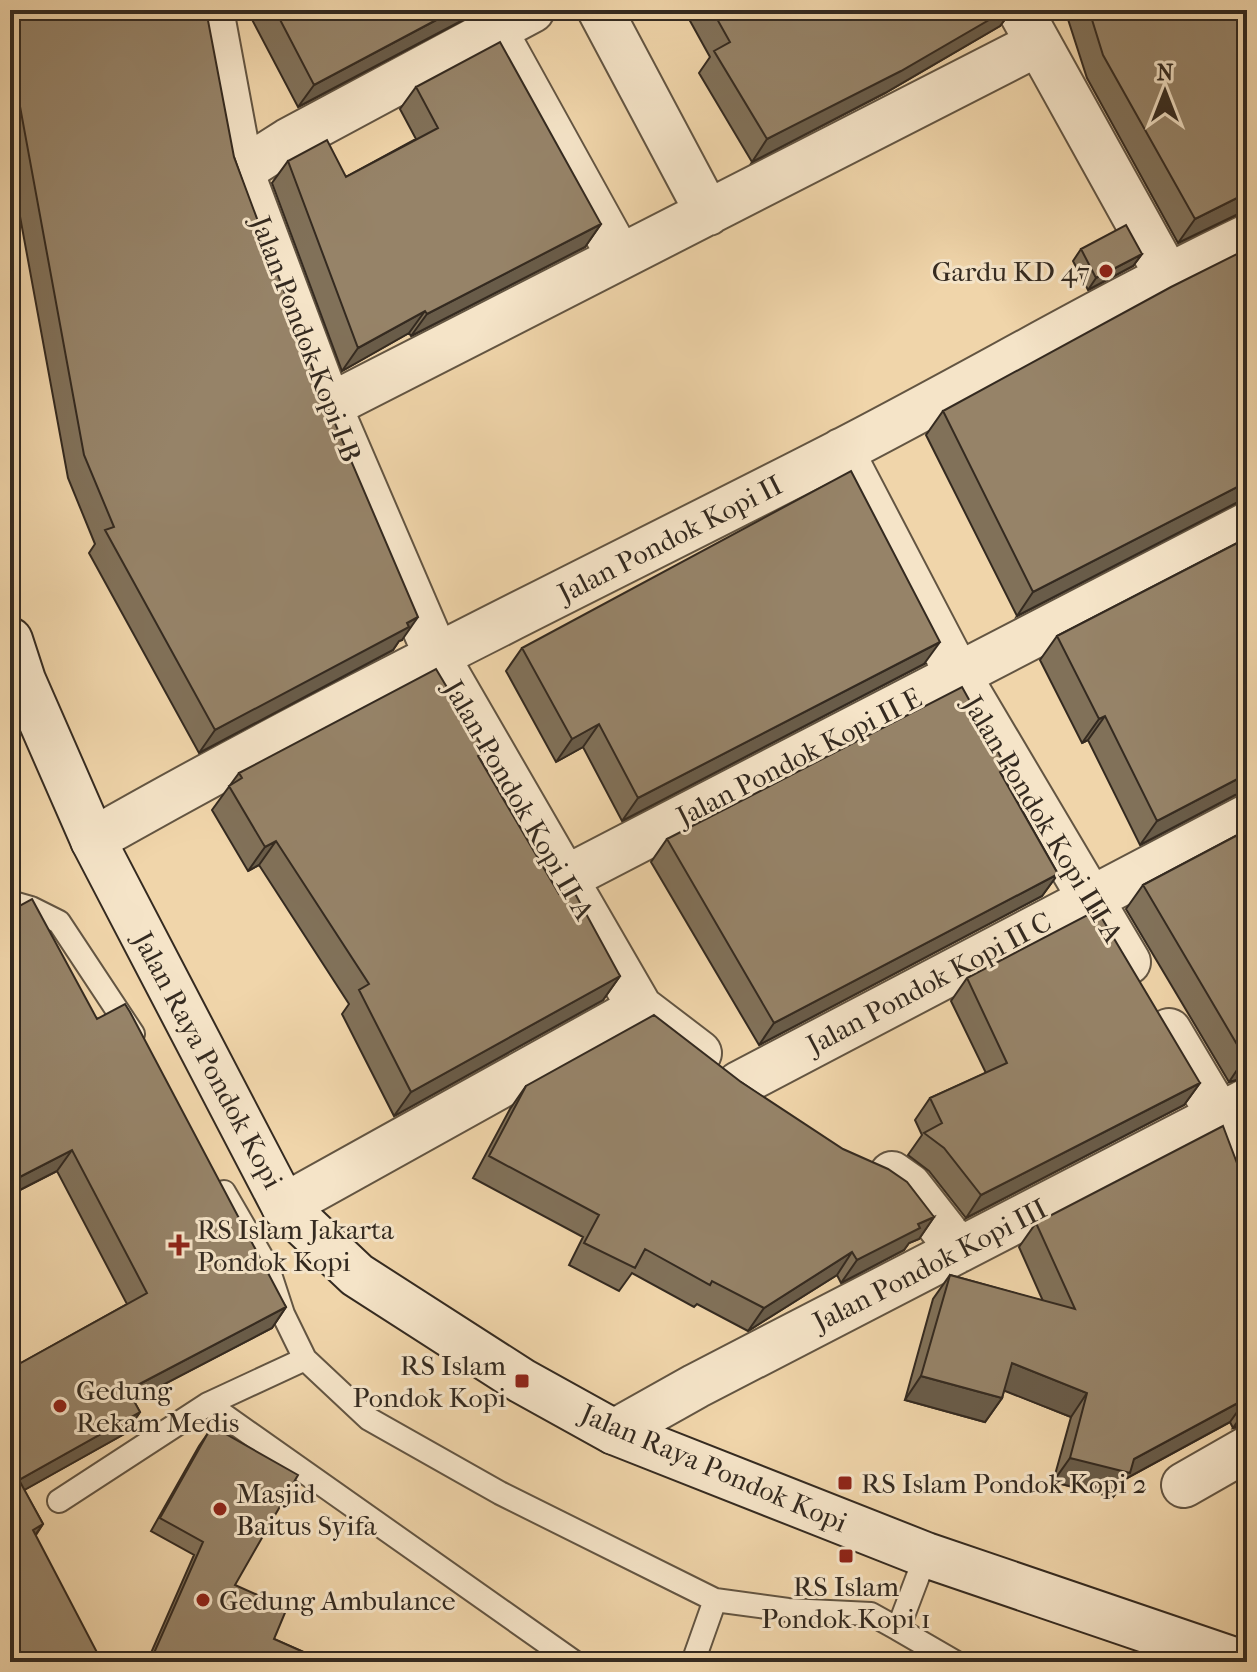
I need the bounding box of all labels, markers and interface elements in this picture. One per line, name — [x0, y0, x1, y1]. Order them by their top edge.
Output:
north arrow — [1125, 52, 1205, 132]
text: N — [1157, 60, 1174, 86]
street label: Jalan Pondok Kopi I B — [243, 210, 368, 467]
place label: Gardu KD 47 — [932, 255, 1090, 288]
marker: Gardu KD 47 — [1097, 262, 1115, 280]
street label: Jalan Pondok Kopi II — [551, 468, 788, 611]
street label: Jalan Pondok Kopi II A — [436, 673, 602, 926]
street label: Jalan Pondok Kopi II E — [669, 681, 927, 834]
street label: Jalan Pondok Kopi III A — [955, 688, 1130, 949]
street label: Jalan Pondok Kopi II C — [799, 905, 1057, 1062]
street label: Jalan Raya Pondok Kopi — [125, 924, 290, 1194]
street label: Jalan Pondok Kopi III — [806, 1192, 1053, 1339]
place label: RS Islam Jakarta Pondok Kopi — [197, 1213, 395, 1278]
marker: RS Islam Jakarta Pondok Kopi — [168, 1234, 190, 1256]
place label: RS Islam Pondok Kopi — [352, 1349, 507, 1414]
marker: RS Islam Pondok Kopi — [513, 1372, 531, 1390]
place label: Gedung Rekam Medis — [76, 1374, 239, 1439]
street label: Jalan Raya Pondok Kopi — [574, 1396, 852, 1539]
marker: Gedung Rekam Medis — [51, 1397, 69, 1415]
place label: RS Islam Pondok Kopi 2 — [861, 1467, 1147, 1500]
marker: RS Islam Pondok Kopi 2 — [836, 1474, 854, 1492]
place label: Masjid Baitus Syifa — [236, 1477, 378, 1542]
marker: Masjid Baitus Syifa — [211, 1500, 229, 1518]
marker: RS Islam Pondok Kopi 1 — [837, 1547, 855, 1565]
place label: RS Islam Pondok Kopi 1 — [761, 1570, 931, 1635]
place label: Gedung Ambulance — [219, 1584, 456, 1617]
marker: Gedung Ambulance — [194, 1591, 212, 1609]

